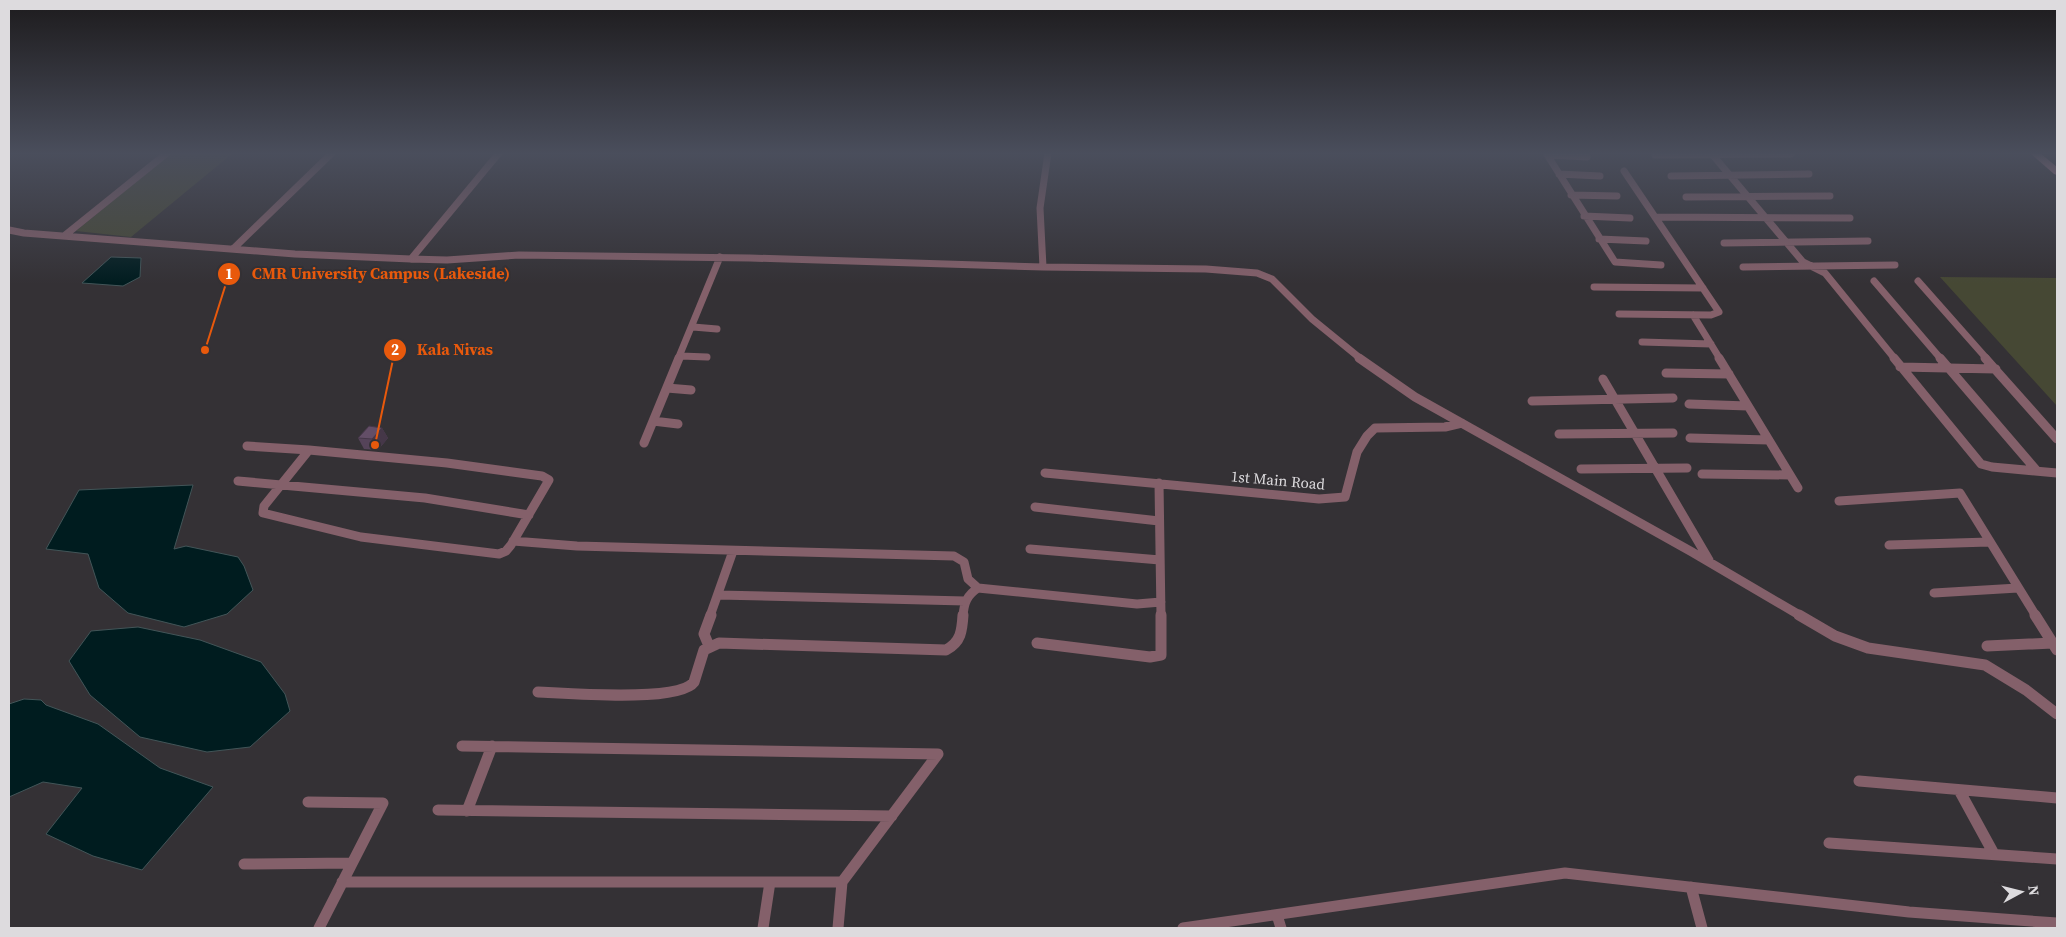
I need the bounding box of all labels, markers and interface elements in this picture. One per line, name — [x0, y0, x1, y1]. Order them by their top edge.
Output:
callout: CMR University Campus (Lakeside) — [217, 258, 520, 289]
text: CMR University Campus (Lakeside) — [252, 262, 510, 284]
text: 1 — [225, 263, 233, 284]
callout: Kala Nivas — [382, 334, 503, 365]
text: Kala Nivas — [417, 338, 493, 360]
text: 2 — [391, 339, 399, 360]
street label: 1st Main Road — [1230, 465, 1326, 495]
north arrow — [1996, 867, 2046, 917]
text: N — [2023, 884, 2044, 897]

